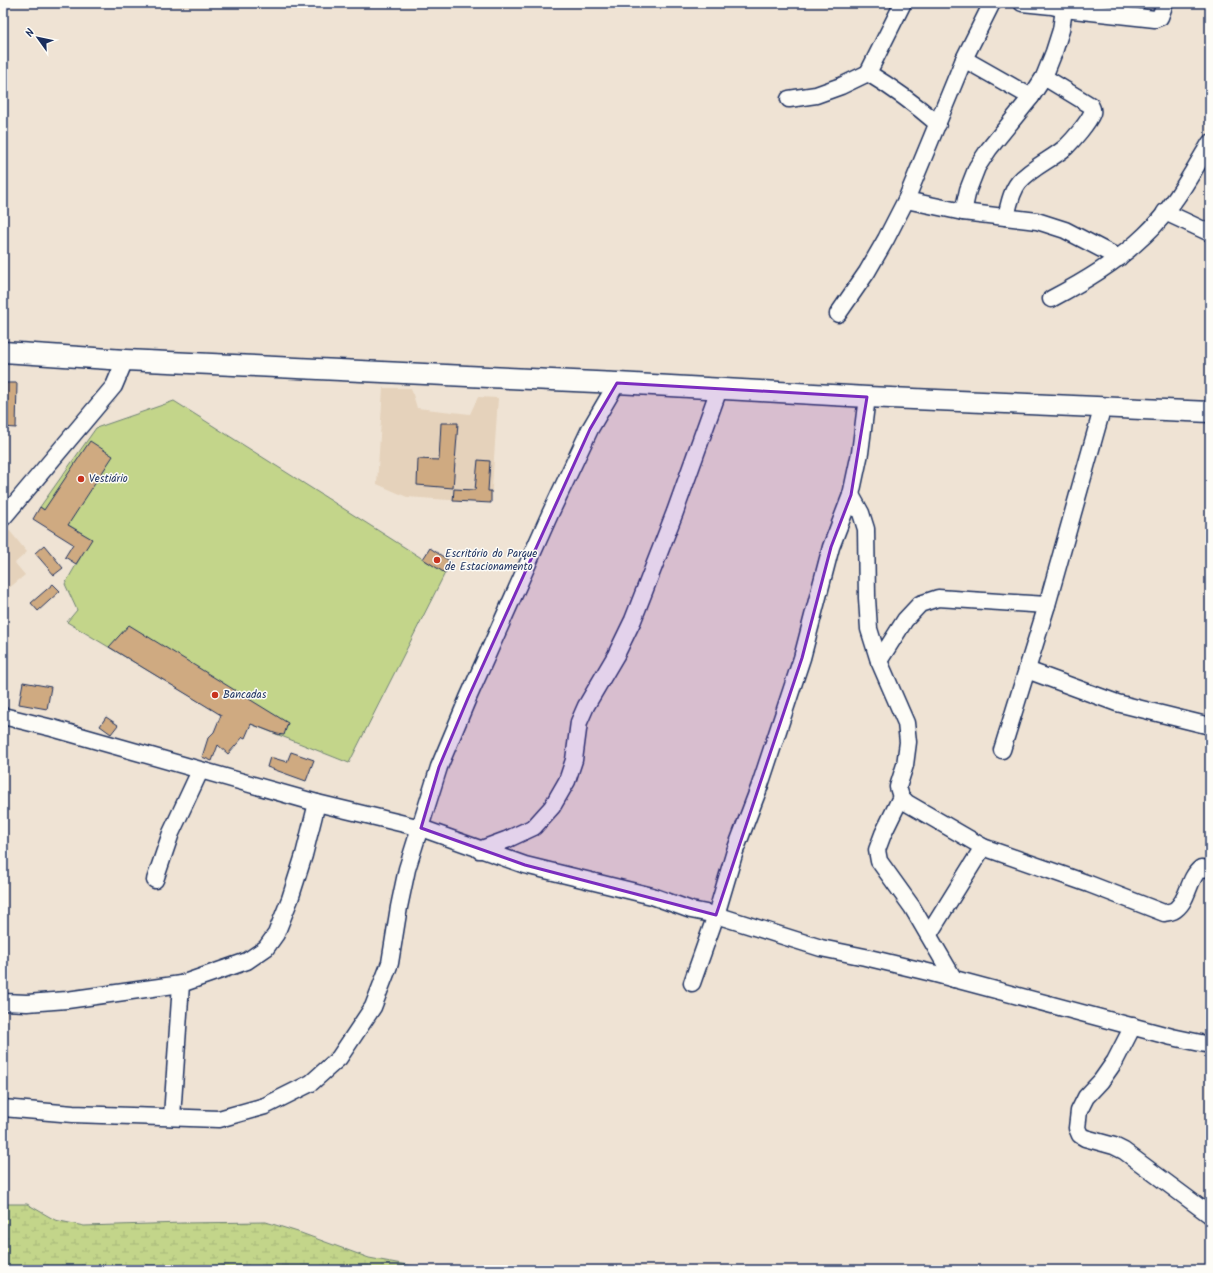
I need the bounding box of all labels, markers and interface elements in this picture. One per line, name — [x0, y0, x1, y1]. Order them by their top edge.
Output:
north arrow — [18, 18, 58, 58]
text: N — [21, 25, 40, 41]
place label: Vestiário — [89, 470, 128, 488]
marker: Vestiário — [76, 474, 86, 484]
place label: Escritório do Parque de Estacionamento — [445, 545, 537, 576]
marker: Escritório do Parque de Estacionamento — [432, 555, 442, 565]
place label: Bancadas — [223, 686, 267, 704]
marker: Bancadas — [210, 690, 220, 700]

